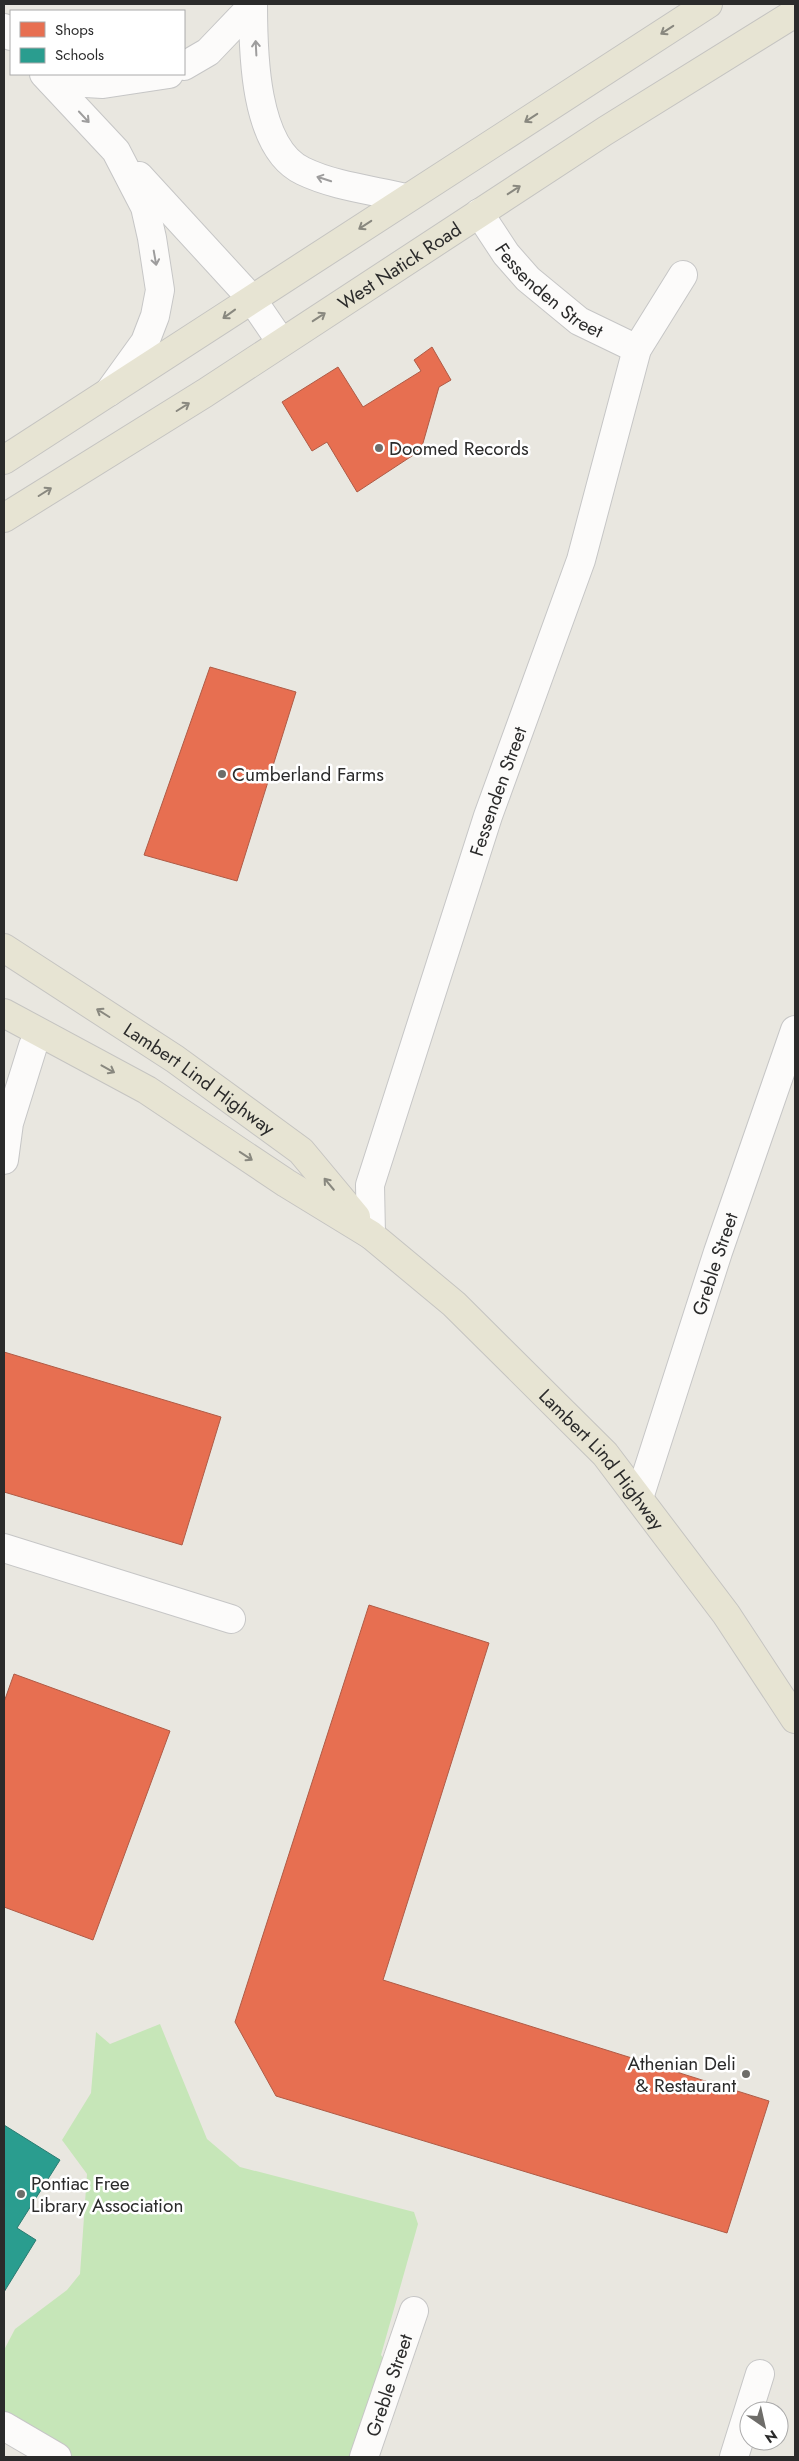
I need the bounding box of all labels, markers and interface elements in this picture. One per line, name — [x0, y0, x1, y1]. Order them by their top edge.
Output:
legend — [10, 10, 185, 75]
text: Shops — [55, 19, 94, 41]
one-way arrow — [661, 25, 675, 35]
one-way arrow — [251, 40, 260, 56]
text: Schools — [55, 44, 104, 66]
one-way arrow — [78, 110, 90, 123]
one-way arrow — [524, 113, 538, 123]
one-way arrow — [317, 174, 333, 183]
one-way arrow — [506, 185, 520, 195]
street label: West Natick Road — [333, 216, 467, 316]
one-way arrow — [358, 220, 372, 230]
street label: Fessenden Street — [488, 238, 608, 345]
one-way arrow — [151, 250, 161, 266]
one-way arrow — [222, 309, 236, 319]
one-way arrow — [312, 312, 326, 322]
one-way arrow — [176, 401, 190, 411]
place label: Doomed Records — [389, 435, 529, 462]
marker: Doomed Records — [373, 442, 385, 454]
one-way arrow — [38, 487, 52, 497]
street label: Fessenden Street — [463, 722, 534, 860]
place label: Cumberland Farms — [232, 761, 384, 788]
marker: Cumberland Farms — [216, 768, 228, 780]
one-way arrow — [96, 1008, 110, 1018]
street label: Lambert Lind Highway — [118, 1016, 281, 1142]
one-way arrow — [101, 1064, 116, 1074]
one-way arrow — [238, 1151, 252, 1161]
one-way arrow — [323, 1178, 334, 1191]
street label: Greble Street — [686, 1209, 745, 1319]
street label: Lambert Lind Highway — [533, 1383, 671, 1536]
place label: Athenian Deli & Restaurant — [627, 2050, 736, 2099]
marker: Athenian Deli & Restaurant — [740, 2068, 752, 2080]
place label: Pontiac Free Library Association — [31, 2170, 183, 2219]
marker: Pontiac Free Library Association — [15, 2188, 27, 2200]
street label: Greble Street — [359, 2330, 419, 2440]
north arrow — [739, 2401, 789, 2451]
text: N — [761, 2425, 781, 2448]

